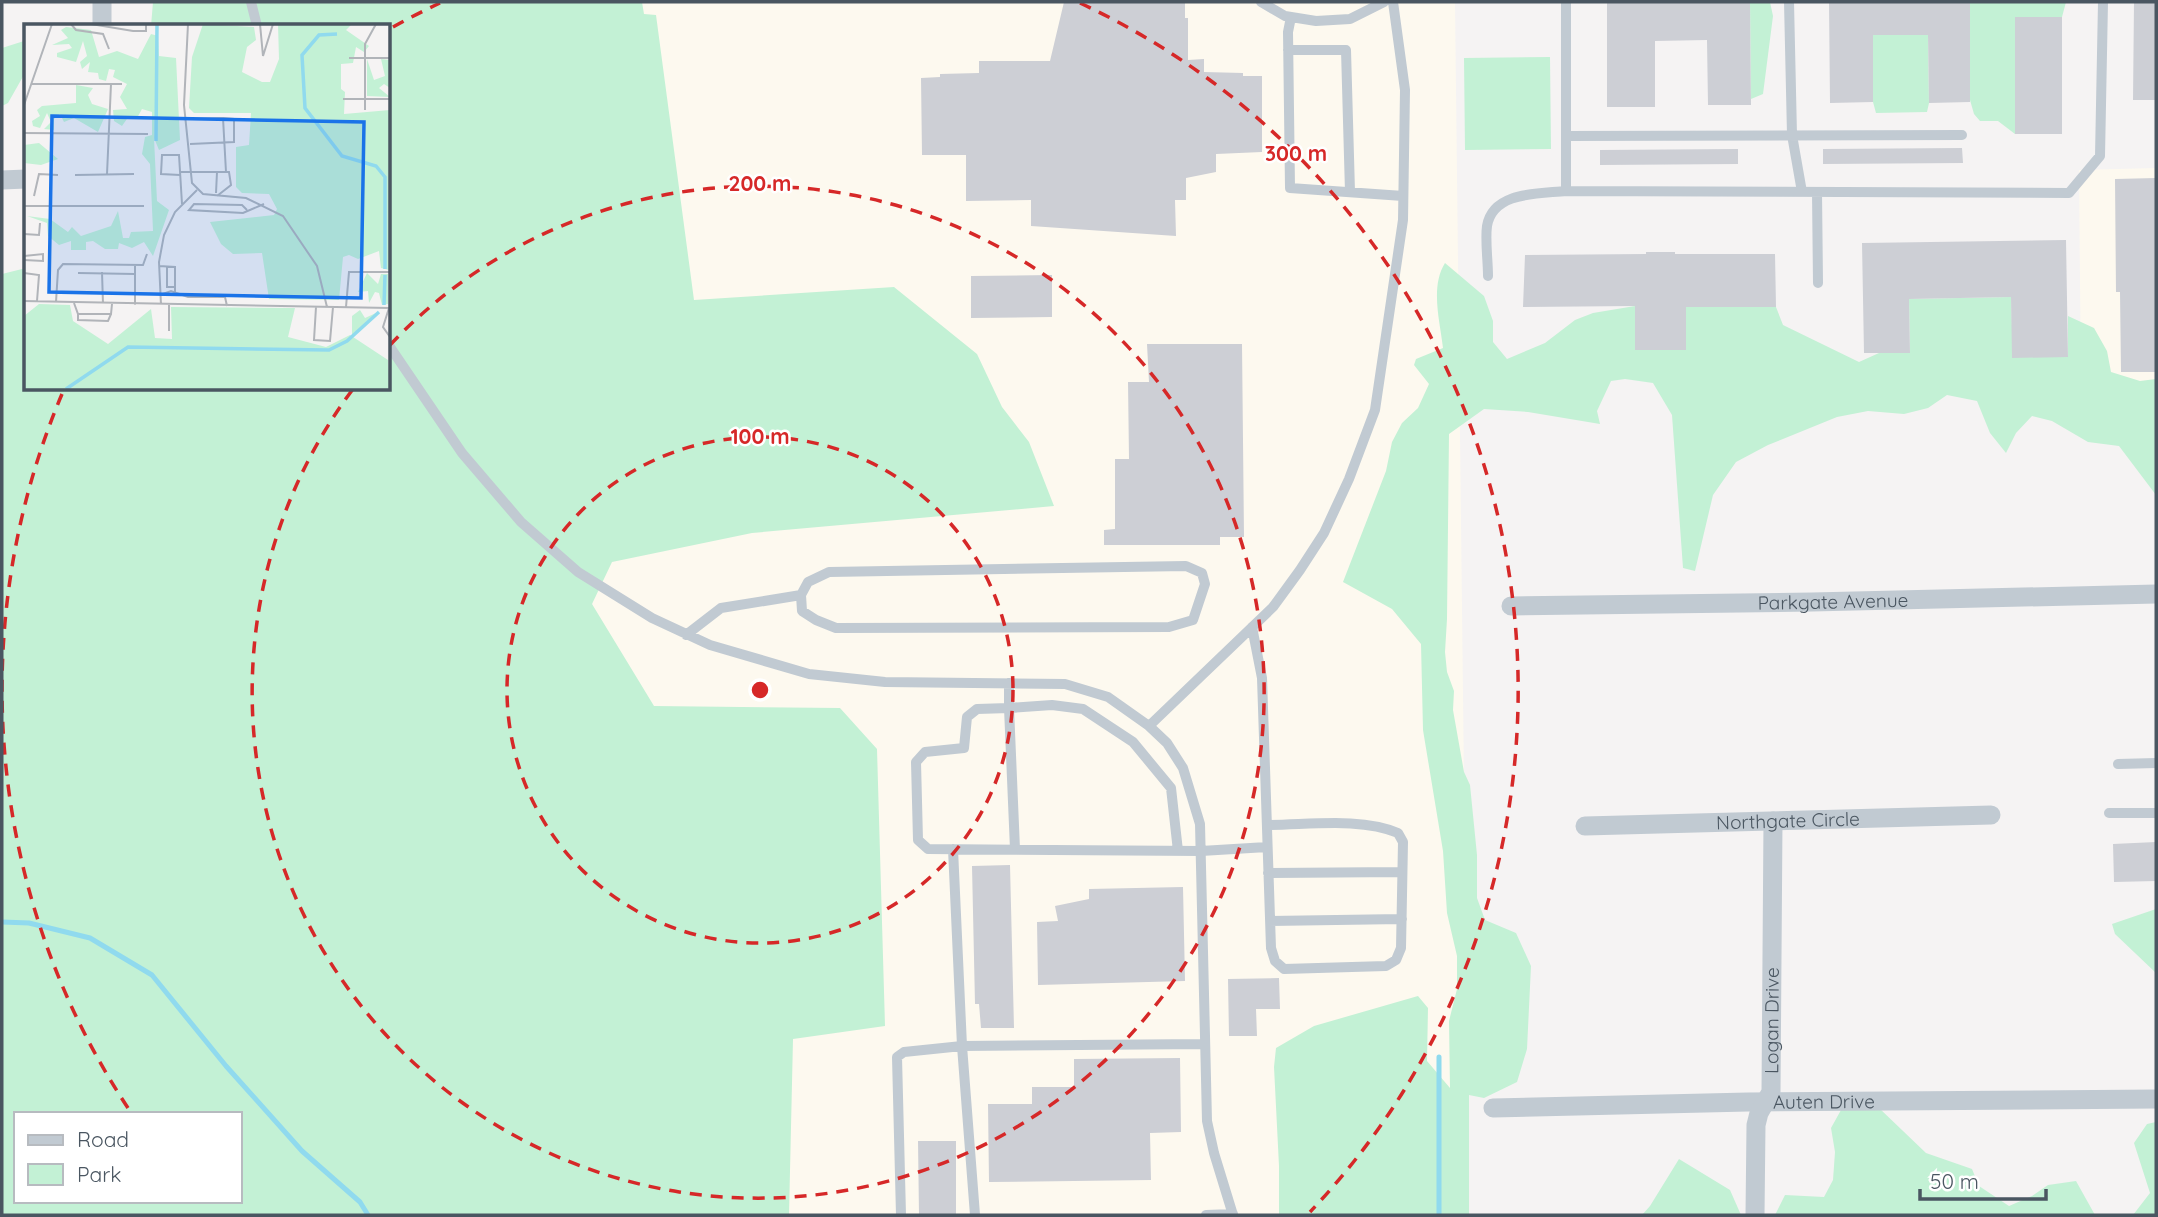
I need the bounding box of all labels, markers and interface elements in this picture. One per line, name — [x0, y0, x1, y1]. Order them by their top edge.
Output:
inset map — [24, 24, 390, 390]
text: 300 m — [1265, 140, 1327, 166]
text: 200 m — [729, 170, 791, 196]
text: 100 m — [730, 423, 790, 449]
street label: Parkgate Avenue — [1757, 588, 1909, 615]
centre of rings — [748, 678, 772, 702]
street label: Northgate Circle — [1716, 807, 1860, 834]
street label: Logan Drive — [1759, 967, 1784, 1074]
street label: Auten Drive — [1773, 1089, 1875, 1114]
legend — [14, 1112, 242, 1203]
text: Road — [77, 1126, 129, 1152]
scale bar — [1920, 1158, 2046, 1202]
text: Park — [77, 1161, 121, 1187]
text: 50 m — [1930, 1168, 1979, 1194]

